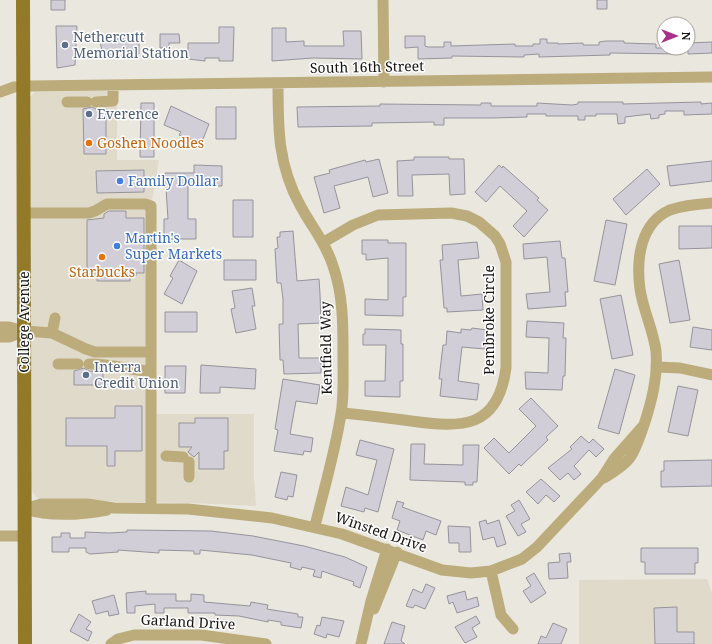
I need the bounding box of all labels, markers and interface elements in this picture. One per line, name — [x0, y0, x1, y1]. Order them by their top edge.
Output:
north arrow — [656, 16, 696, 56]
place label: Nethercutt Memorial Station — [73, 27, 189, 62]
text: N — [679, 32, 694, 41]
marker: Nethercutt Memorial Station — [60, 40, 70, 50]
street label: South 16th Street — [310, 56, 424, 77]
place label: Everence — [97, 104, 159, 123]
marker: Everence — [84, 109, 94, 119]
place label: Goshen Noodles — [97, 133, 204, 152]
marker: Goshen Noodles — [84, 138, 94, 148]
place label: Family Dollar — [128, 171, 219, 190]
marker: Family Dollar — [115, 176, 125, 186]
place label: Martin's Super Markets — [125, 228, 222, 263]
marker: Martin's Super Markets — [112, 241, 122, 251]
marker: Starbucks — [97, 252, 107, 262]
place label: Starbucks — [69, 262, 135, 281]
street label: Pembroke Circle — [479, 265, 498, 375]
street label: College Avenue — [14, 271, 33, 373]
street label: Kentfield Way — [315, 301, 336, 395]
place label: Interra Credit Union — [94, 357, 179, 392]
marker: Interra Credit Union — [81, 370, 91, 380]
street label: Winsted Drive — [333, 507, 430, 556]
street label: Garland Drive — [140, 610, 236, 633]

